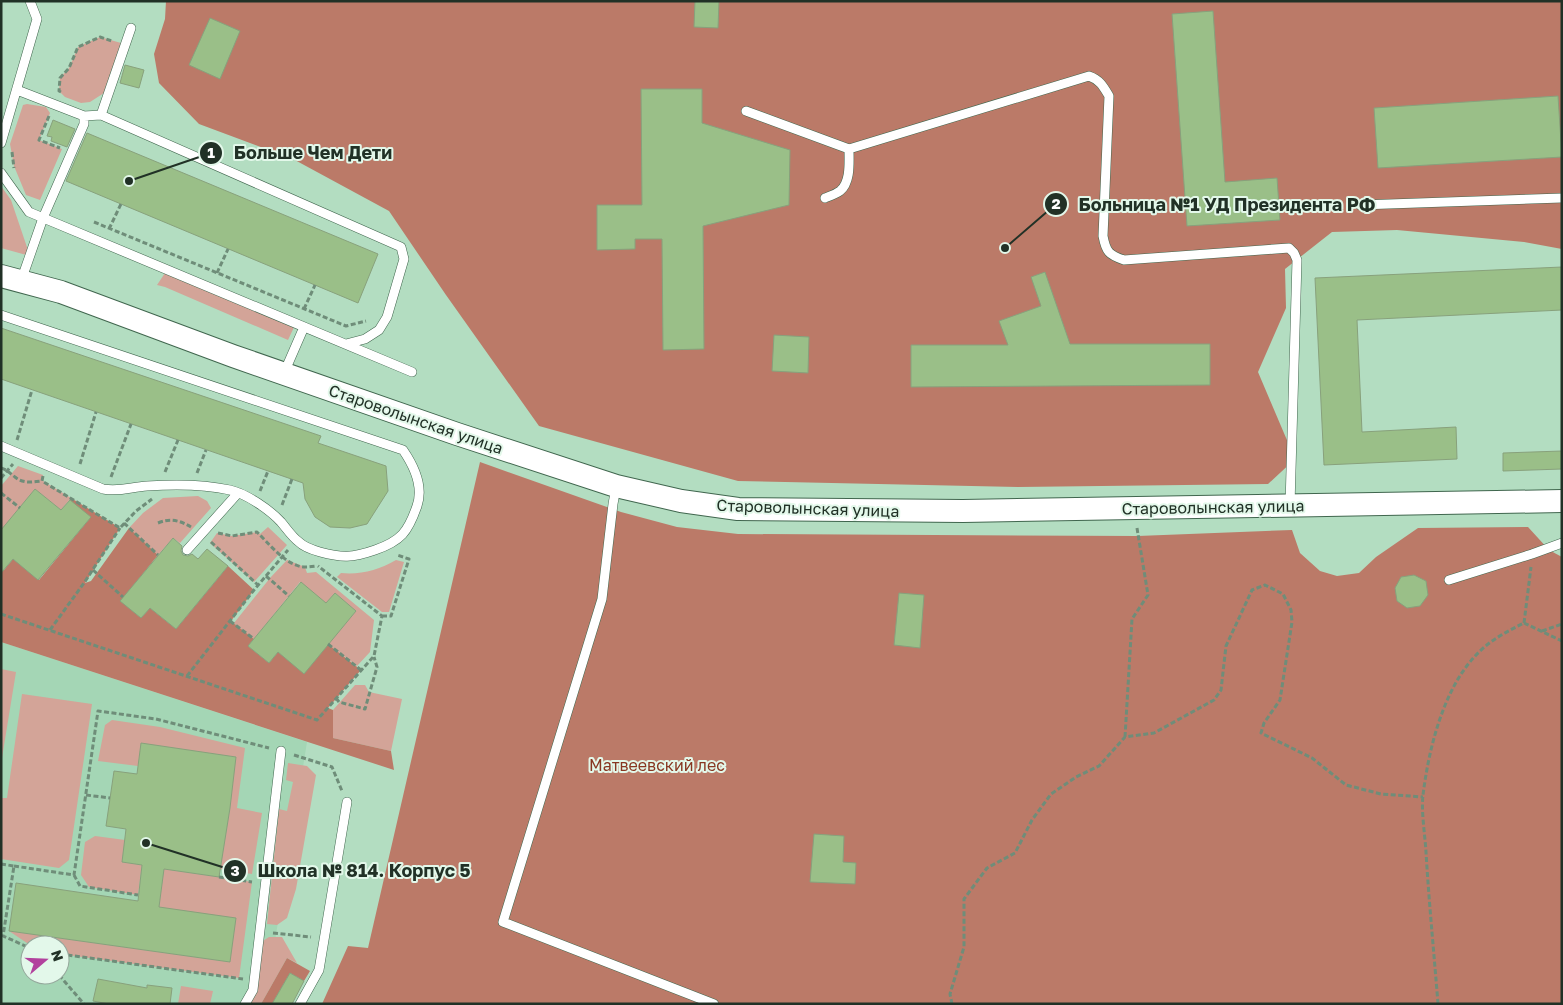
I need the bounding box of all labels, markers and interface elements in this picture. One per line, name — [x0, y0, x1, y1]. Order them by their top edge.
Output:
callout: Больше Чем Дети — [198, 136, 402, 169]
text: Больше Чем Дети — [234, 141, 392, 163]
text: 1 — [207, 143, 215, 161]
callout: Больница №1 УД Президента РФ — [1043, 188, 1385, 221]
text: Больница №1 УД Президента РФ — [1078, 193, 1376, 215]
text: 2 — [1051, 194, 1061, 212]
street label: Староволынская улица — [326, 380, 506, 458]
street label: Староволынская улица — [716, 495, 900, 521]
street label: Староволынская улица — [1121, 495, 1305, 519]
park label: Матвеевский лес — [589, 755, 725, 775]
callout: Школа № 814. Корпус 5 — [223, 854, 480, 887]
text: Школа № 814. Корпус 5 — [258, 859, 470, 881]
text: 3 — [230, 861, 240, 879]
north arrow — [20, 935, 70, 985]
text: N — [48, 948, 68, 963]

